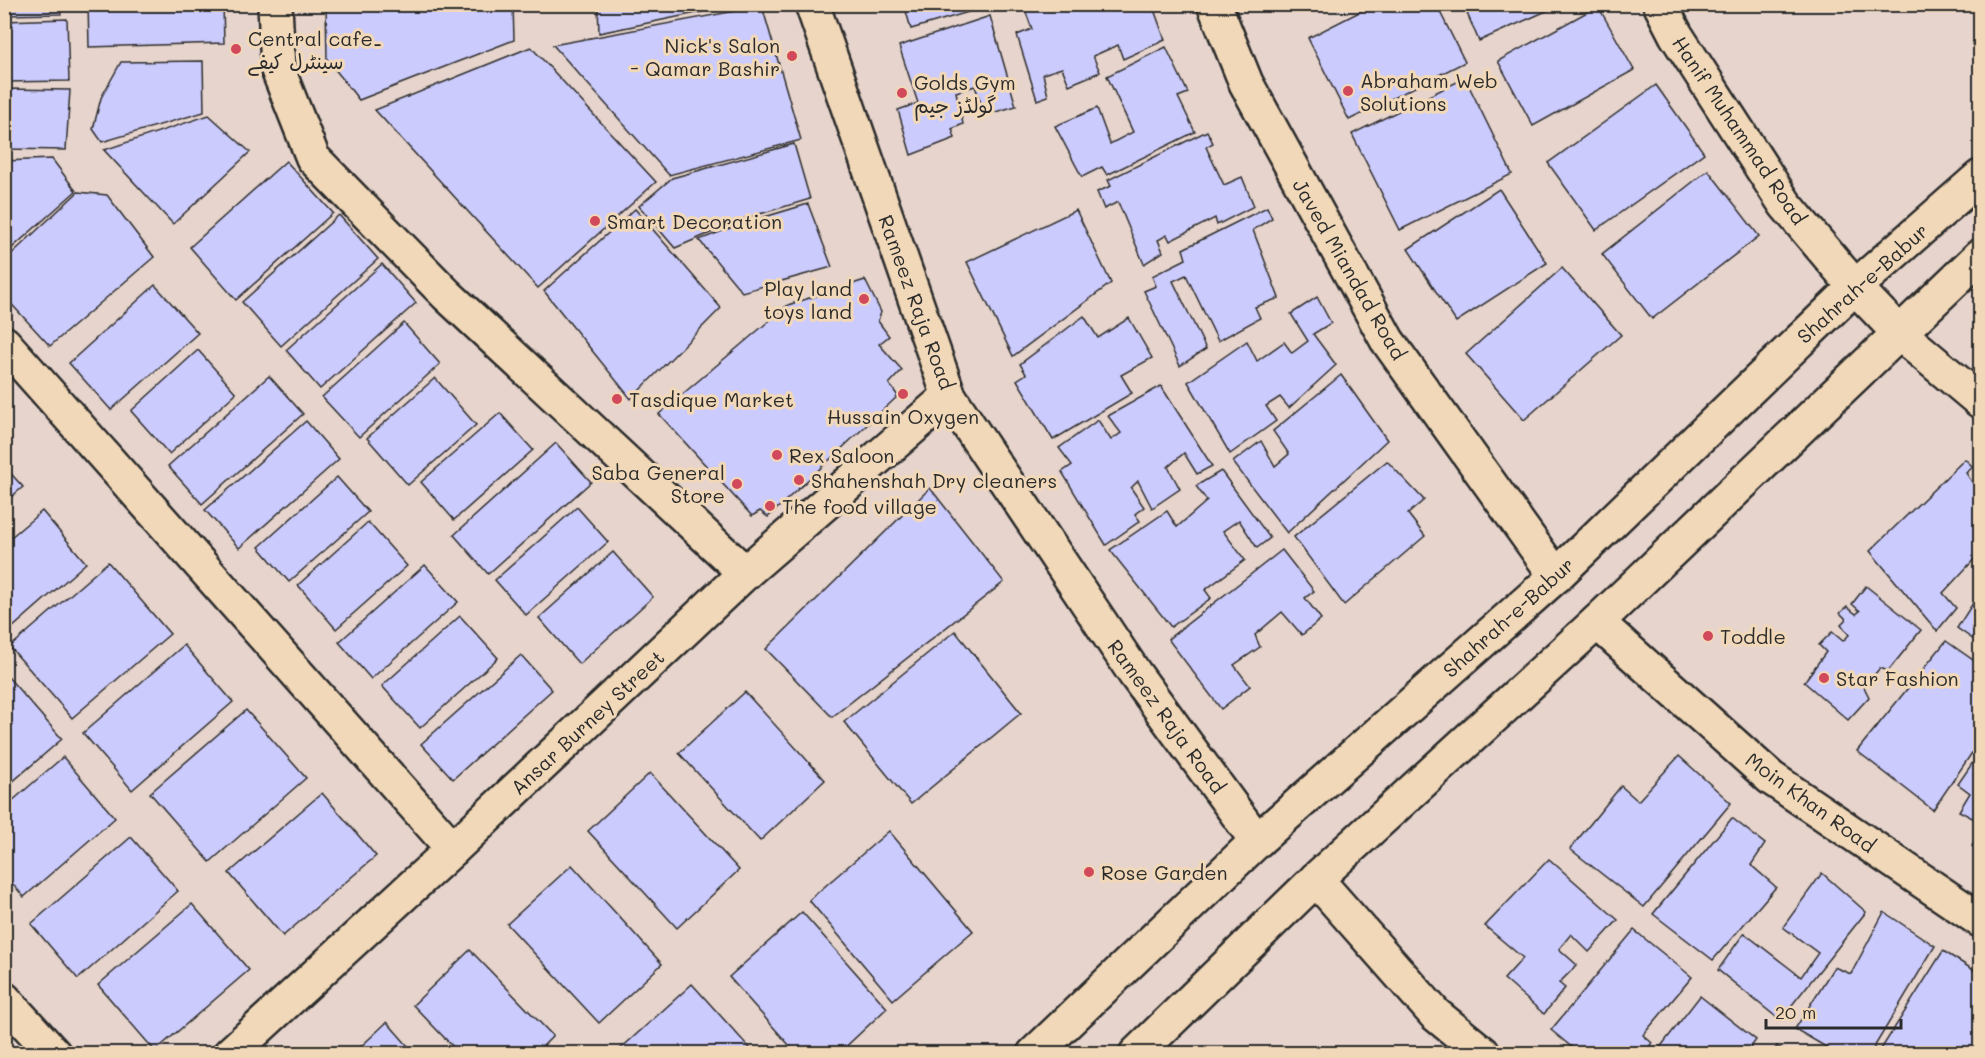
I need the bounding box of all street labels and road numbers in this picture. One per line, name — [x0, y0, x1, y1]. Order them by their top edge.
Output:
street label: Hanif Muhammad Road — [1667, 31, 1813, 229]
street label: Javed Miandad Road — [1287, 174, 1413, 364]
street label: Rameez Raja Road — [873, 211, 961, 393]
street label: Shahrah-e-Babur — [1791, 217, 1933, 349]
street label: Shahrah-e-Babur — [1437, 551, 1579, 683]
street label: Rameez Raja Road — [1102, 634, 1232, 798]
street label: Ansar Burney Street — [505, 644, 669, 800]
street label: Moin Khan Road — [1741, 746, 1881, 858]

